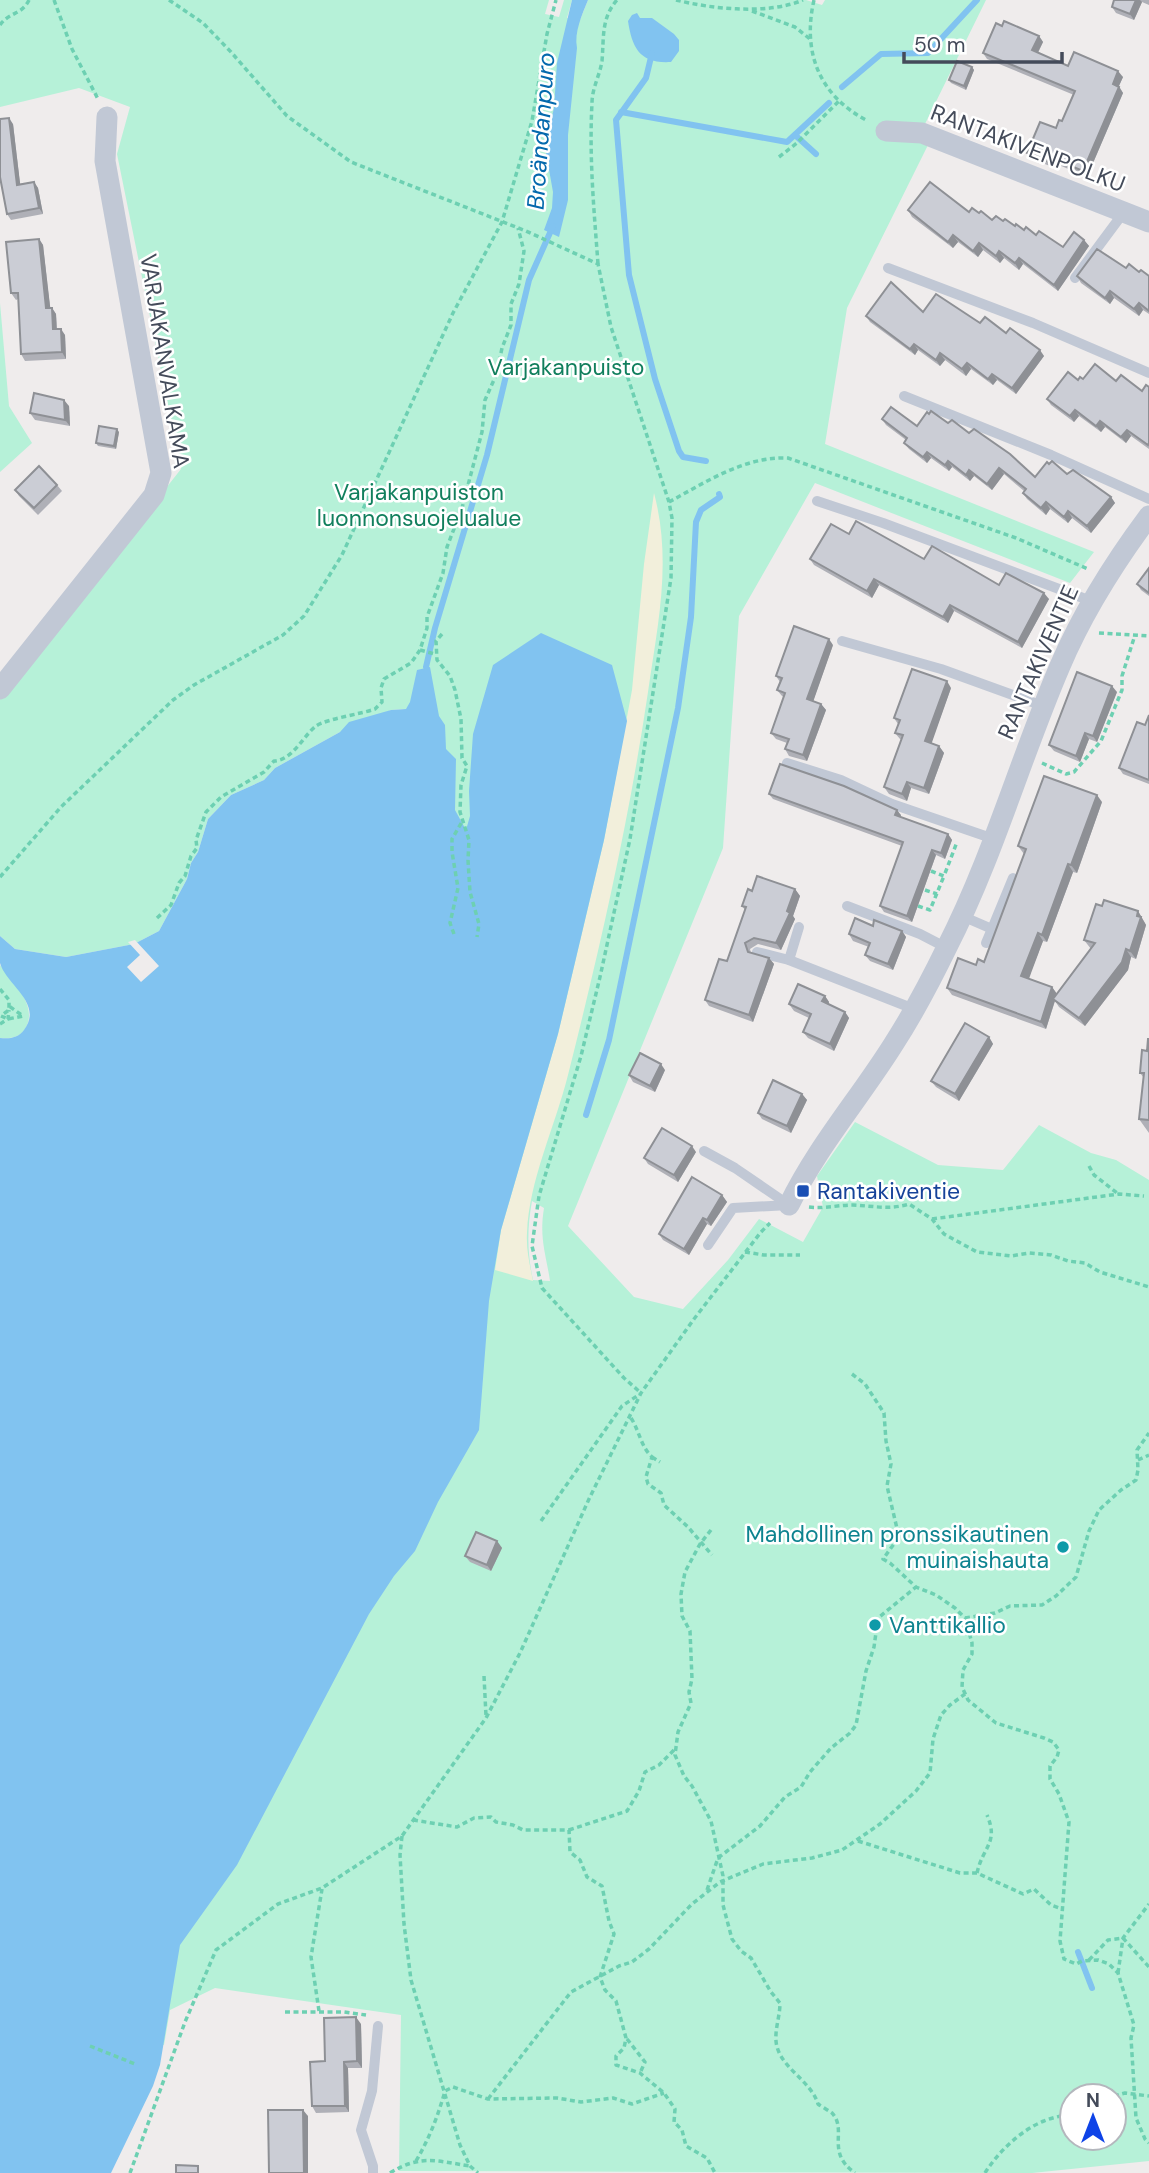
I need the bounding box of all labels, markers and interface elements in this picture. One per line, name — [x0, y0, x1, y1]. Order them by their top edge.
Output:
scale bar — [904, 21, 1062, 65]
text: 50 m — [914, 31, 965, 59]
water label: Broändanpuro — [520, 51, 561, 211]
street label: RANTAKIVENPOLKU — [926, 97, 1130, 199]
street label: VARJAKANVALKAMA — [133, 252, 197, 470]
park label: Varjakanpuisto — [488, 352, 644, 382]
park label: Varjakanpuiston luonnonsuojelualue — [317, 477, 521, 533]
street label: RANTAKIVENTIE — [991, 580, 1085, 744]
place label: Rantakiventie — [817, 1176, 960, 1206]
marker: Rantakiventie — [795, 1183, 811, 1199]
place label: Mahdollinen pronssikautinen muinaishauta — [745, 1519, 1049, 1575]
marker: Mahdollinen pronssikautinen muinaishauta — [1055, 1539, 1071, 1555]
place label: Vanttikallio — [889, 1610, 1006, 1640]
marker: Vanttikallio — [867, 1617, 883, 1633]
north arrow — [1058, 2082, 1128, 2152]
text: N — [1086, 2088, 1100, 2113]

